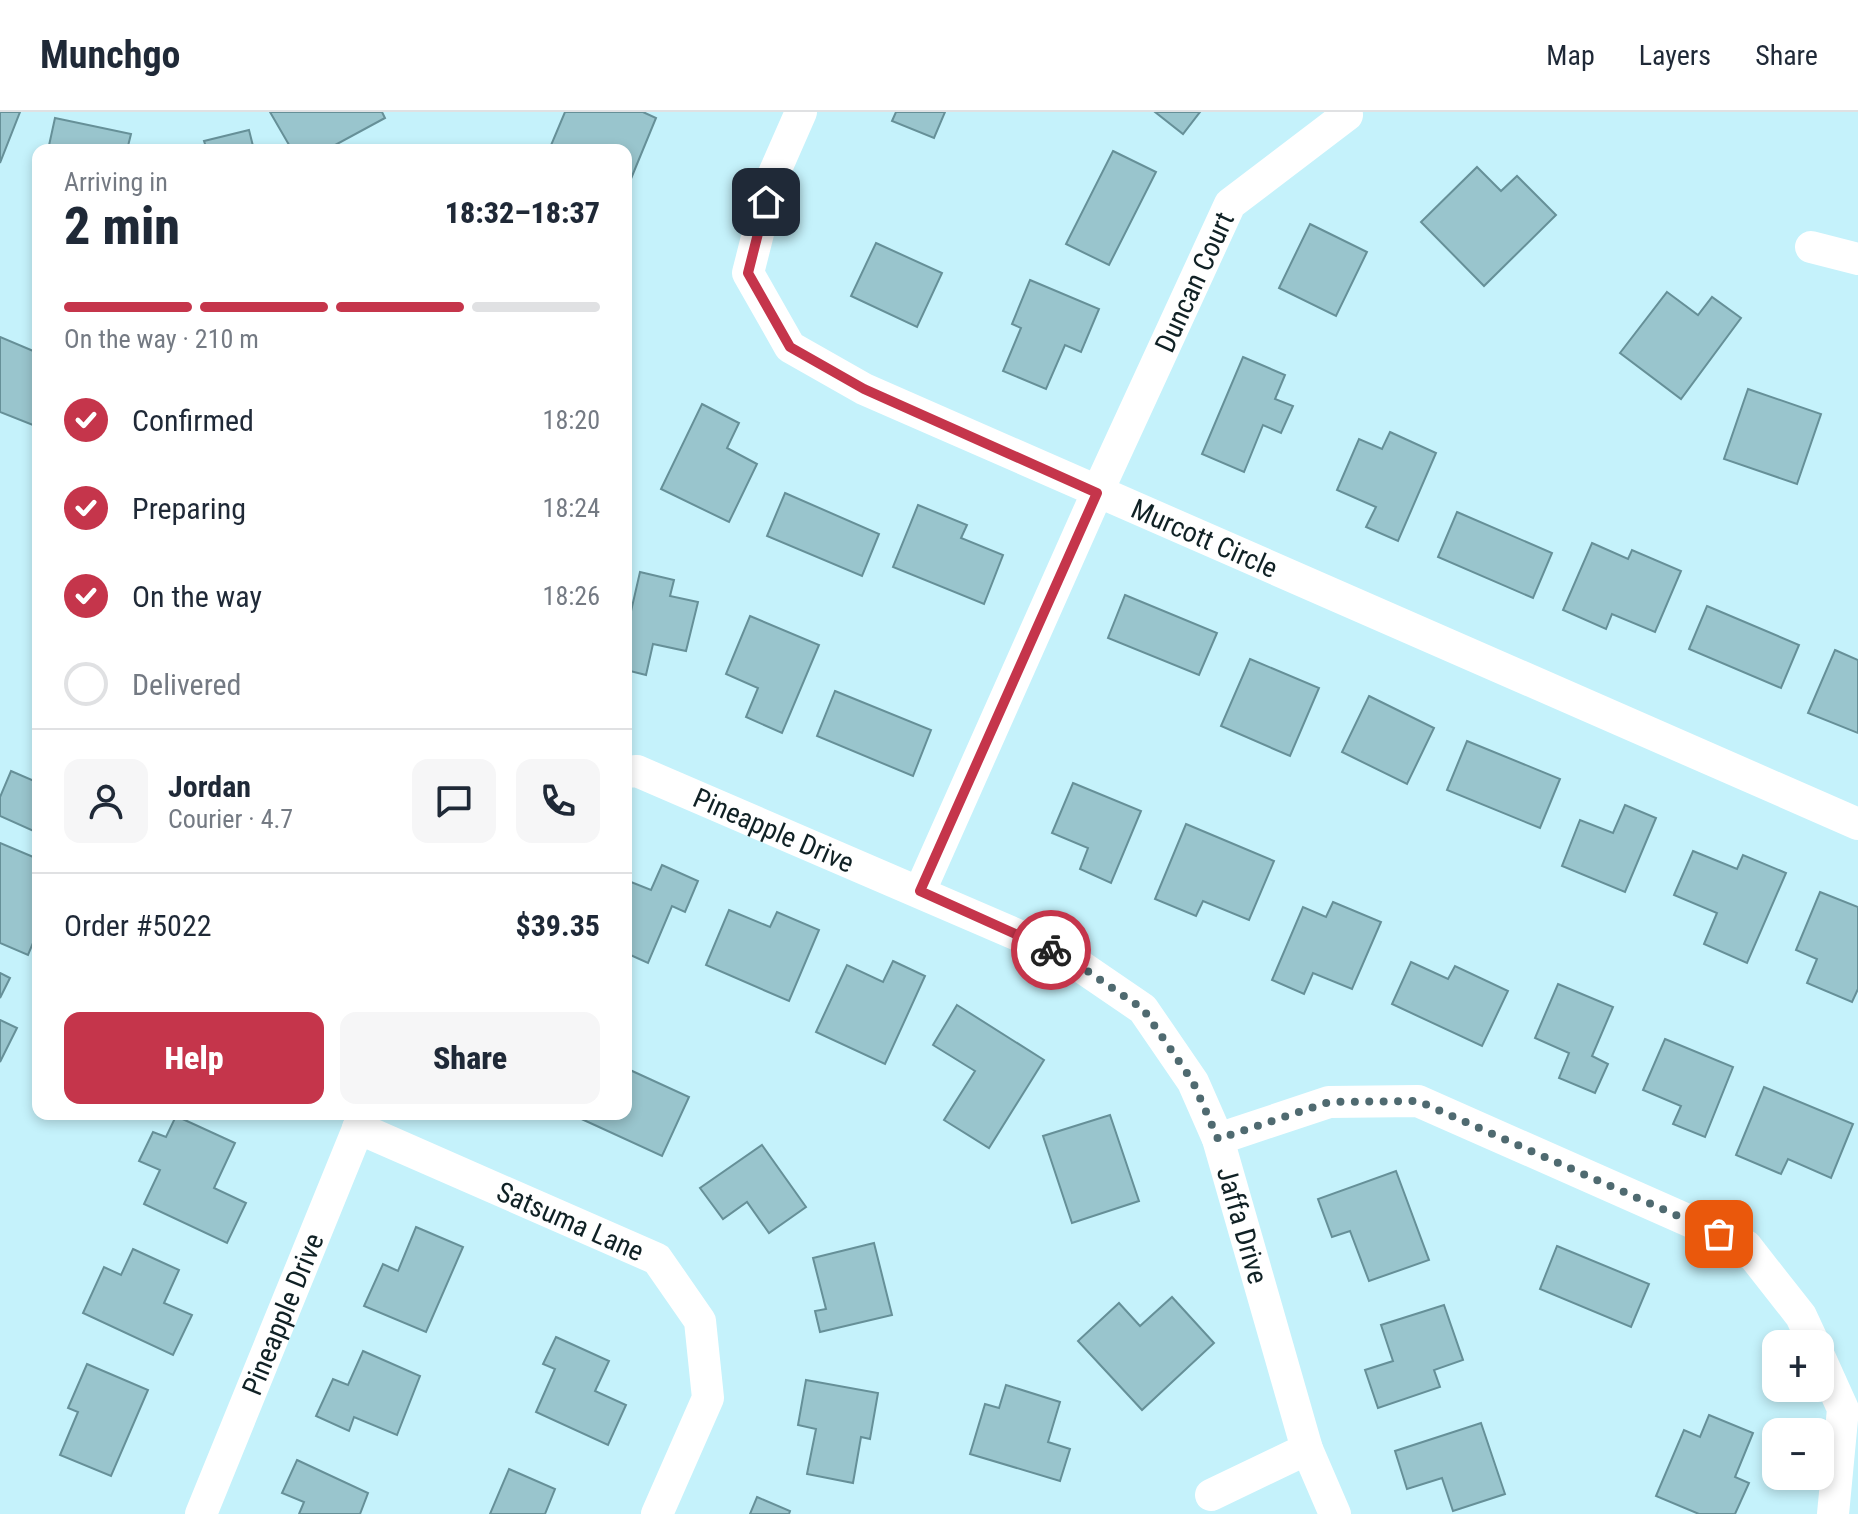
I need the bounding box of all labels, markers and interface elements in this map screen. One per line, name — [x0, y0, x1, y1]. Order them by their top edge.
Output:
text: Munchgo — [40, 33, 180, 77]
text: Map — [1546, 39, 1595, 72]
text: Layers — [1639, 39, 1711, 72]
text: Share — [1755, 39, 1818, 72]
text: Arriving in — [64, 167, 168, 197]
pin — [732, 168, 800, 236]
icon: home — [744, 180, 788, 224]
text: 18:32–18:37 — [445, 195, 600, 230]
text: 2 min — [64, 196, 180, 257]
street label: Duncan Court — [1148, 207, 1241, 357]
text: On the way · 210 m — [64, 324, 259, 354]
icon: check — [64, 398, 108, 442]
text: Confirmed — [132, 403, 254, 438]
text: 18:20 — [543, 405, 600, 435]
icon: check — [64, 486, 108, 530]
text: Preparing — [132, 491, 246, 526]
street label: Murcott Circle — [1126, 492, 1282, 585]
text: 18:24 — [543, 493, 600, 523]
icon: check — [64, 574, 108, 618]
text: On the way — [132, 579, 262, 614]
text: 18:26 — [543, 581, 600, 611]
text: Delivered — [132, 667, 241, 702]
button: person — [64, 759, 148, 843]
button: chat — [412, 759, 496, 843]
button: phone — [516, 759, 600, 843]
text: Jordan — [168, 769, 251, 804]
street label: Pineapple Drive — [688, 781, 859, 880]
text: Courier · 4.7 — [168, 804, 293, 834]
text: Order #5022 — [64, 908, 212, 943]
text: $39.35 — [515, 908, 600, 943]
courier — [1011, 910, 1091, 990]
icon: bike — [1029, 928, 1073, 972]
button: Help — [64, 1012, 324, 1104]
button: Share — [340, 1012, 600, 1104]
street label: Jaffa Drive — [1210, 1163, 1275, 1288]
street label: Satsuma Lane — [492, 1175, 649, 1268]
pin — [1685, 1200, 1753, 1268]
icon: bag — [1697, 1212, 1741, 1256]
street label: Pineapple Drive — [235, 1228, 331, 1400]
map controls — [1762, 1330, 1834, 1490]
button: + — [1762, 1330, 1834, 1402]
button: − — [1762, 1418, 1834, 1490]

